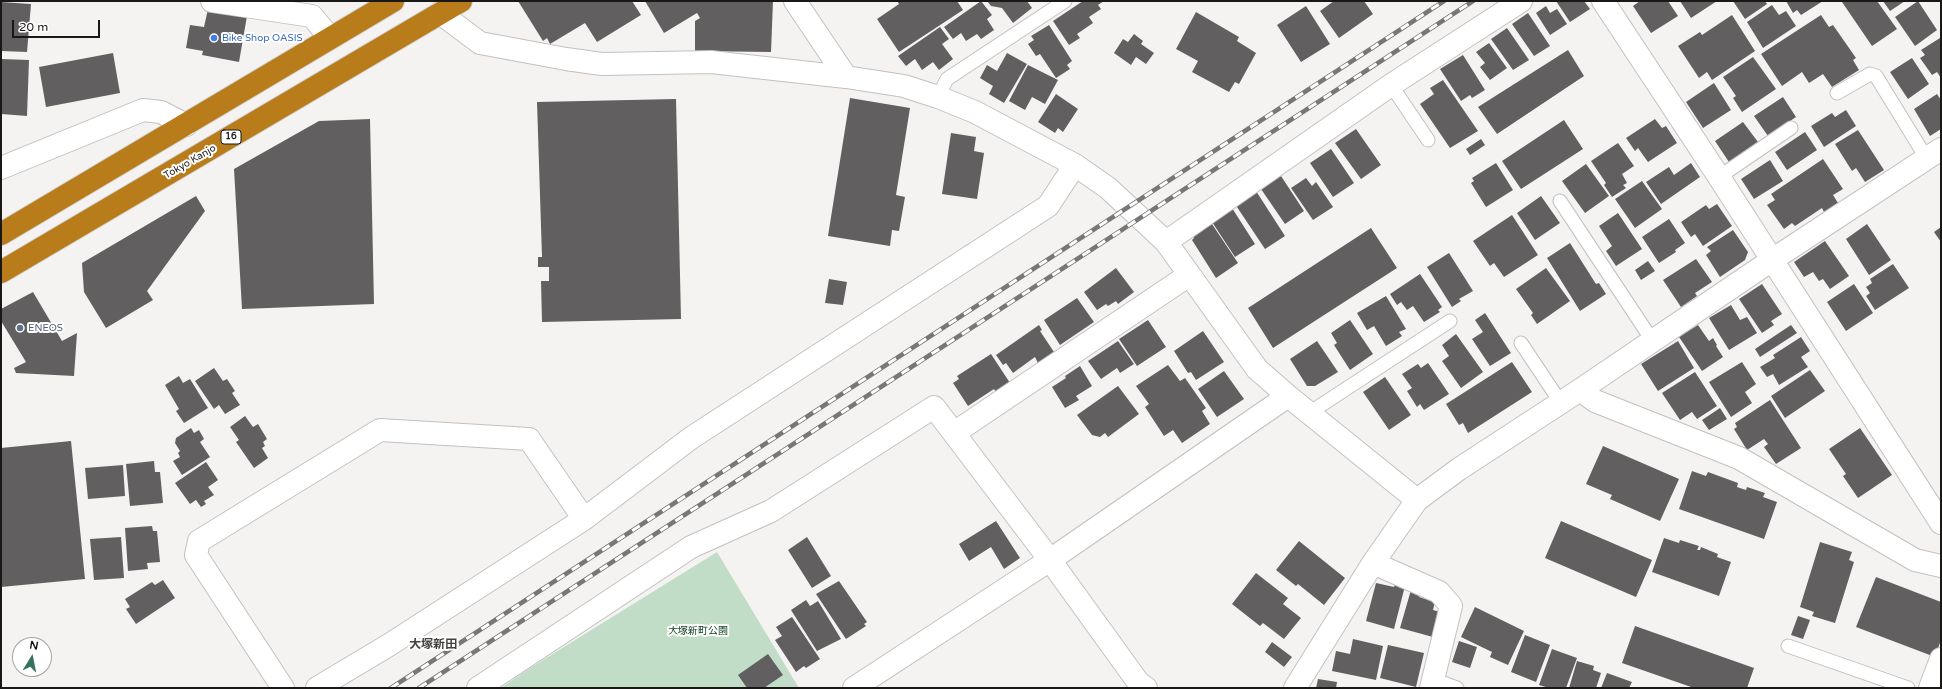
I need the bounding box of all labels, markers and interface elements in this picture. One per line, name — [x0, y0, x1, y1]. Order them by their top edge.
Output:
scale bar — [14, 12, 102, 38]
text: 20 m — [19, 20, 48, 34]
place label: Bike Shop OASIS — [222, 32, 303, 44]
marker: Bike Shop OASIS — [209, 33, 219, 43]
road number: 16 — [221, 130, 241, 144]
street label: Tokyo Kanjo — [162, 142, 218, 182]
place label: ENEOS — [28, 322, 63, 334]
marker: ENEOS — [15, 323, 25, 333]
park label: 大塚新町公園 — [668, 625, 728, 637]
north arrow — [12, 637, 52, 677]
district label: 大塚新田 — [409, 638, 457, 652]
text: N — [29, 639, 39, 653]

